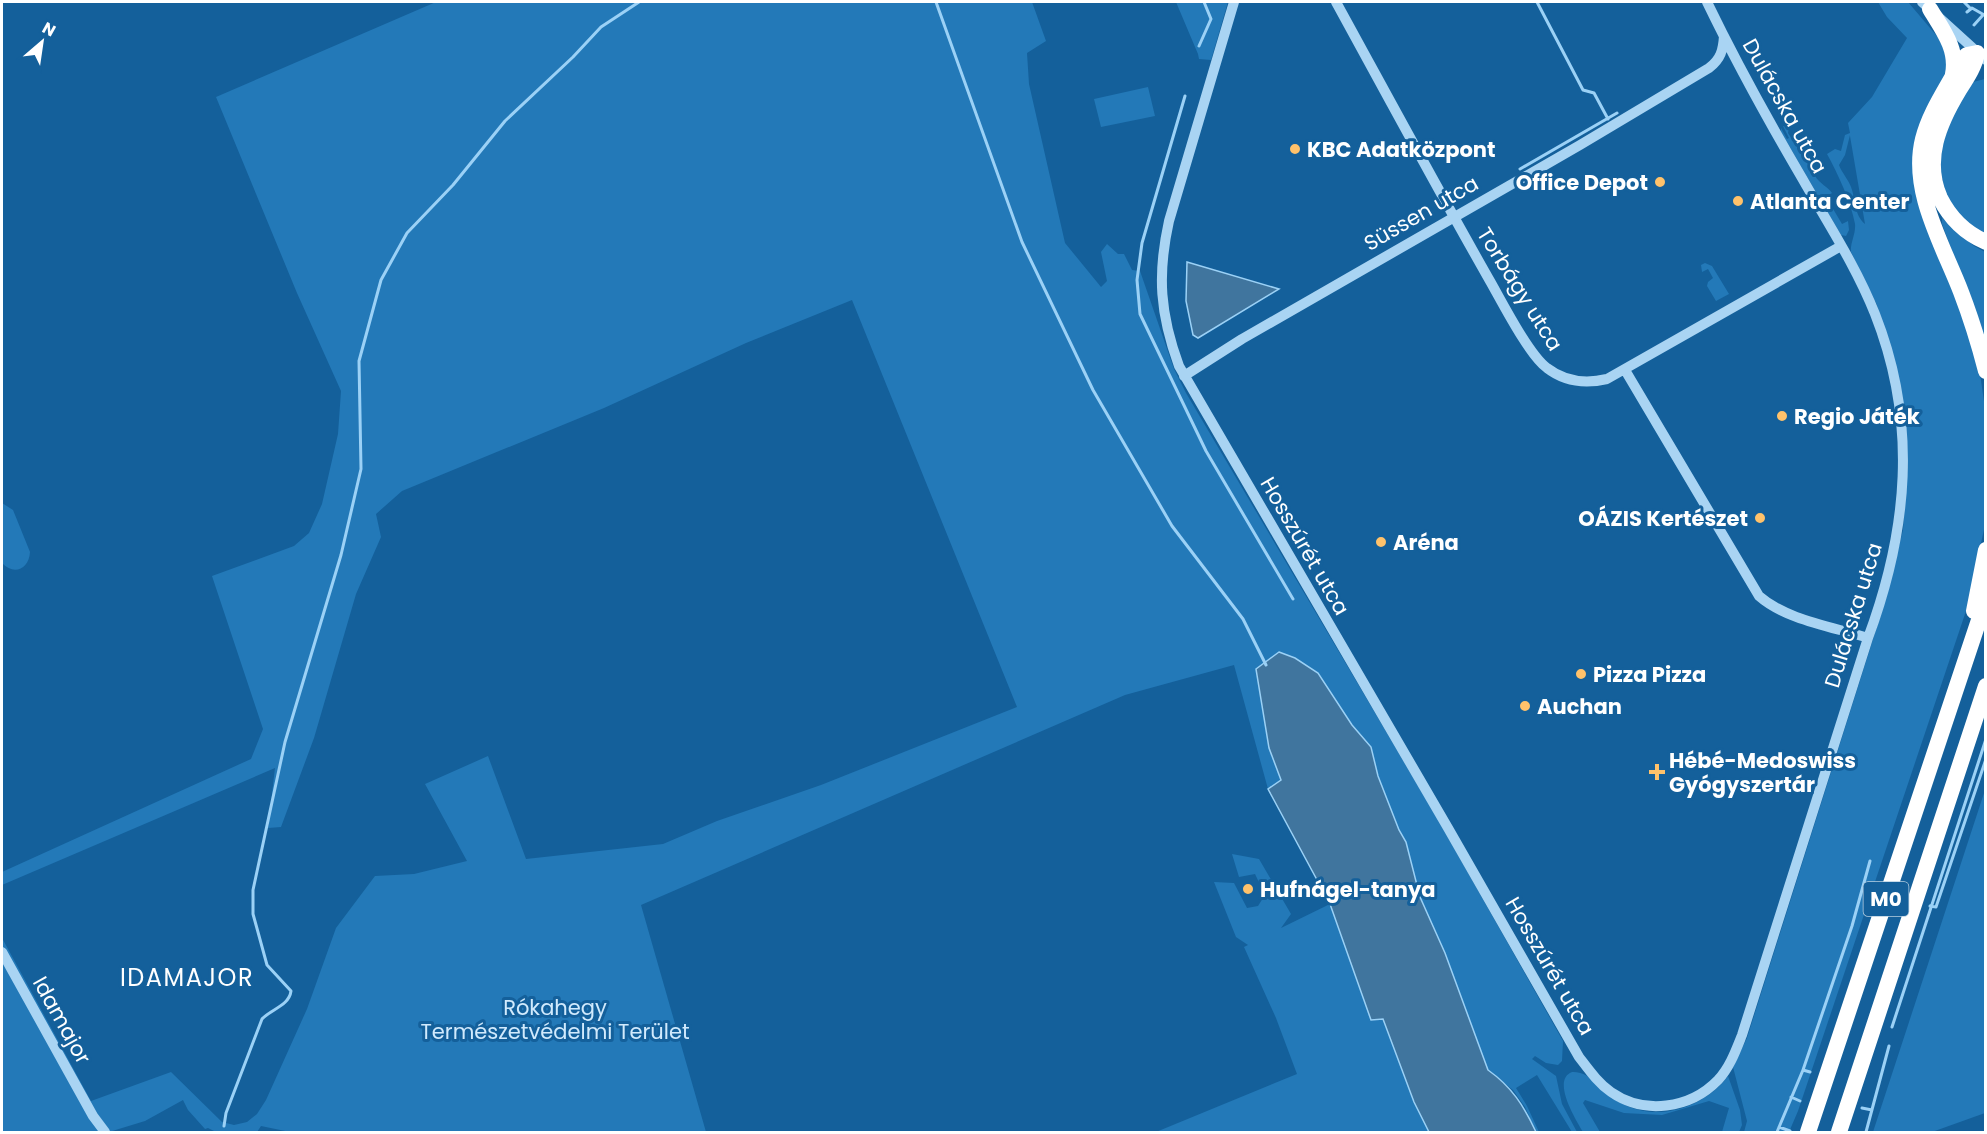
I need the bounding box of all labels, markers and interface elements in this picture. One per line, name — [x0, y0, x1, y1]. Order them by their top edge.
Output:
north arrow — [12, 12, 72, 72]
text: N — [38, 16, 60, 42]
street label: Dulácska utca — [1736, 33, 1834, 179]
place label: KBC Adatközpont — [1307, 135, 1496, 164]
marker: KBC Adatközpont — [1288, 142, 1302, 156]
street label: Süssen utca — [1358, 168, 1484, 258]
place label: Office Depot — [1516, 168, 1648, 197]
marker: Office Depot — [1653, 175, 1667, 189]
place label: Atlanta Center — [1750, 187, 1909, 216]
marker: Atlanta Center — [1731, 194, 1745, 208]
street label: Torbágy utca — [1470, 222, 1570, 356]
place label: Regio Játék — [1794, 402, 1920, 431]
marker: Regio Játék — [1775, 409, 1789, 423]
street label: Hosszúrét utca — [1254, 472, 1356, 620]
place label: OÁZIS Kertészet — [1578, 504, 1748, 533]
marker: OÁZIS Kertészet — [1753, 511, 1767, 525]
place label: Aréna — [1393, 528, 1459, 557]
marker: Aréna — [1374, 535, 1388, 549]
street label: Dulácska utca — [1817, 539, 1889, 691]
place label: Pizza Pizza — [1593, 660, 1706, 689]
marker: Pizza Pizza — [1574, 667, 1588, 681]
place label: Auchan — [1537, 692, 1622, 721]
marker: Auchan — [1518, 699, 1532, 713]
place label: Hébé-Medoswiss Gyógyszertár — [1669, 746, 1856, 799]
marker: Hébé-Medoswiss Gyógyszertár — [1650, 765, 1664, 779]
place label: Hufnágel-tanya — [1260, 875, 1436, 904]
marker: Hufnágel-tanya — [1241, 882, 1255, 896]
road number: M0 — [1864, 882, 1908, 916]
street label: Hosszúrét utca — [1499, 892, 1601, 1040]
district label: IDAMAJOR — [120, 961, 254, 994]
street label: Idamajor — [26, 971, 98, 1069]
park label: Rókahegy Természetvédelmi Terület — [420, 993, 690, 1046]

